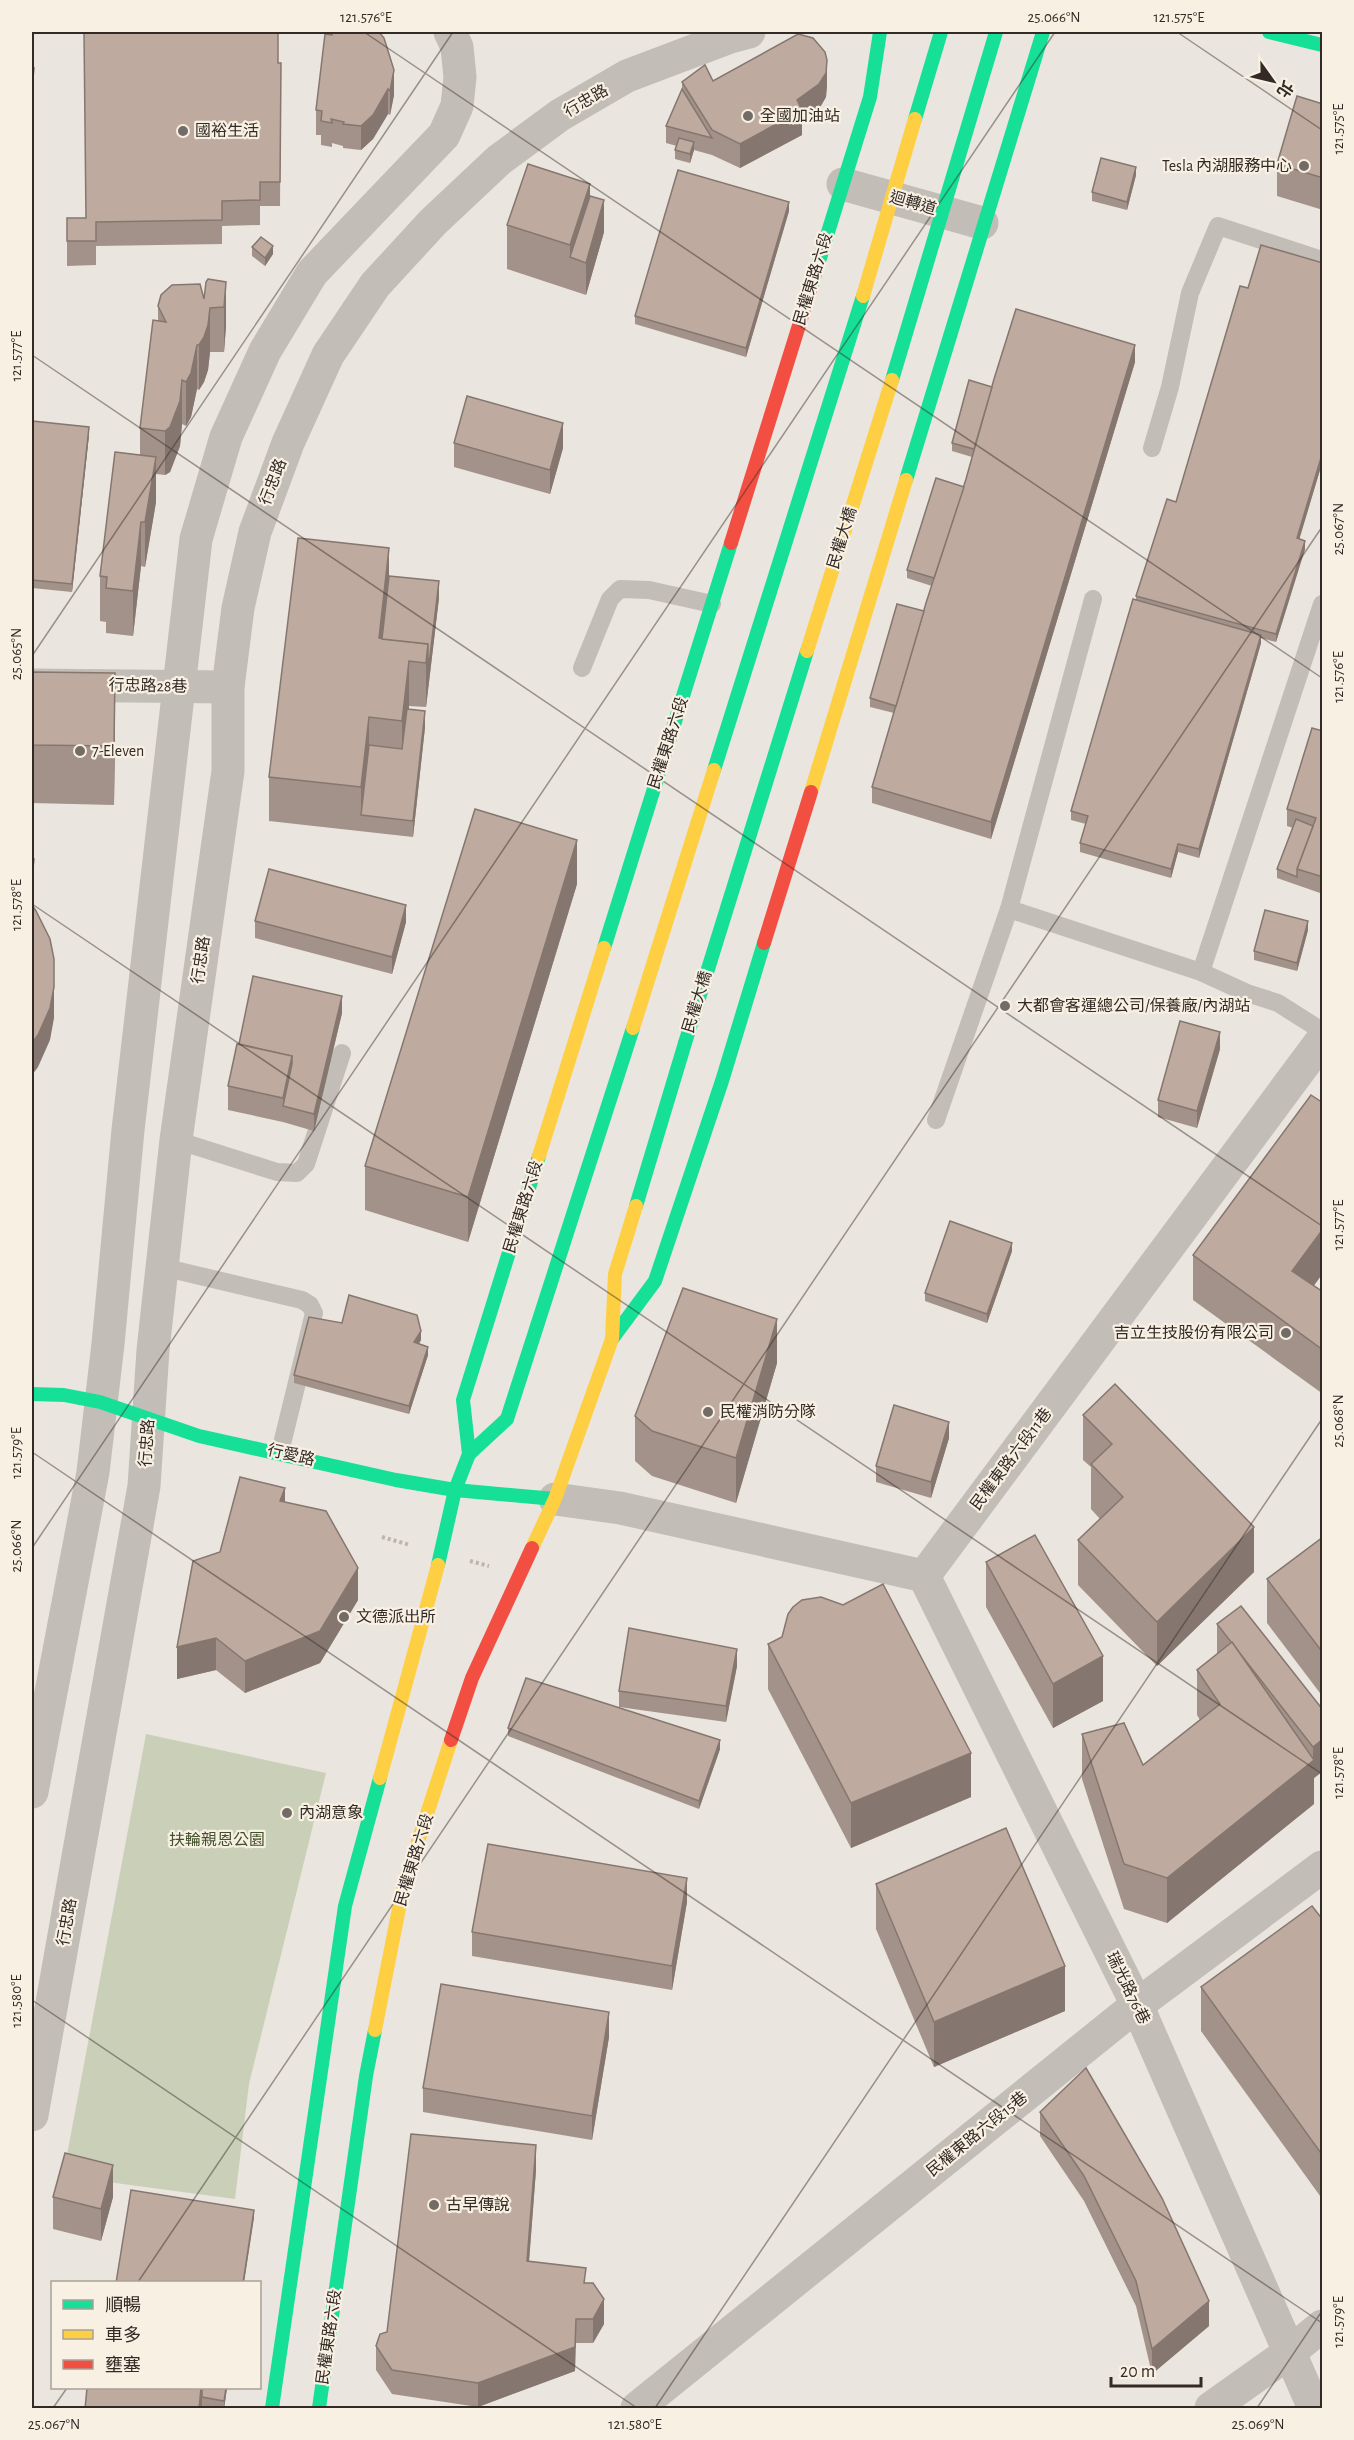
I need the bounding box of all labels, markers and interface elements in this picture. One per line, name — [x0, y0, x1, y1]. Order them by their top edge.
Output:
text: 121.576°E — [340, 10, 392, 25]
text: 25.066°N — [1027, 10, 1081, 25]
text: 121.575°E — [1153, 10, 1205, 25]
north arrow — [1243, 51, 1303, 111]
text: 北 — [1273, 78, 1297, 101]
street label: 行忠路 — [561, 81, 611, 120]
text: 121.575°E — [1331, 103, 1346, 155]
place label: 全國加油站 — [760, 108, 840, 124]
marker: 全國加油站 — [741, 109, 755, 123]
place label: 國裕生活 — [195, 122, 259, 139]
marker: 國裕生活 — [176, 124, 190, 138]
place label: Tesla 內湖服務中心 — [1162, 157, 1292, 174]
marker: Tesla 內湖服務中心 — [1297, 159, 1311, 173]
street label: 迴轉道 — [888, 188, 939, 217]
street label: 民權東路六段 — [790, 230, 835, 327]
text: 121.577°E — [9, 331, 24, 382]
street label: 行忠路 — [256, 456, 289, 507]
text: 25.067°N — [1331, 503, 1346, 555]
street label: 民權大橋 — [824, 505, 859, 571]
text: 25.065°N — [9, 628, 24, 680]
text: 121.576°E — [1331, 651, 1346, 703]
street label: 行忠路28巷 — [108, 676, 188, 695]
street label: 民權東路六段 — [645, 695, 690, 791]
place label: 7-Eleven — [92, 743, 144, 759]
marker: 7-Eleven — [73, 744, 87, 758]
text: 121.578°E — [9, 879, 24, 931]
street label: 行忠路 — [189, 935, 212, 985]
street label: 民權大橋 — [679, 969, 714, 1035]
place label: 大都會客運總公司/保養廠/內湖站 — [1017, 997, 1250, 1014]
marker: 大都會客運總公司/保養廠/內湖站 — [998, 999, 1012, 1013]
street label: 民權東路六段 — [500, 1158, 545, 1255]
text: 121.577°E — [1331, 1200, 1346, 1251]
place label: 吉立生技股份有限公司 — [1114, 1324, 1274, 1341]
marker: 吉立生技股份有限公司 — [1279, 1326, 1293, 1340]
text: 25.068°N — [1331, 1394, 1346, 1448]
place label: 民權消防分隊 — [720, 1403, 816, 1420]
street label: 民權東路六段11巷 — [967, 1404, 1054, 1513]
marker: 民權消防分隊 — [701, 1405, 715, 1419]
street label: 行忠路 — [136, 1418, 157, 1468]
text: 121.579°E — [9, 1427, 24, 1479]
street label: 行愛路 — [266, 1441, 316, 1468]
text: 25.066°N — [9, 1519, 24, 1573]
place label: 文德派出所 — [356, 1608, 436, 1625]
marker: 文德派出所 — [337, 1610, 351, 1624]
text: 121.578°E — [1331, 1747, 1346, 1799]
place label: 內湖意象 — [299, 1803, 363, 1821]
marker: 內湖意象 — [280, 1806, 294, 1820]
street label: 民權東路六段 — [391, 1811, 436, 1908]
park label: 扶輪親恩公園 — [169, 1831, 265, 1848]
street label: 行忠路 — [54, 1897, 79, 1947]
street label: 瑞光路76巷 — [1104, 1949, 1153, 2027]
text: 121.580°E — [9, 1974, 24, 2028]
street label: 民權東路六段15巷 — [923, 2088, 1030, 2179]
place label: 古早傳說 — [446, 2196, 510, 2213]
marker: 古早傳說 — [427, 2198, 441, 2212]
legend — [51, 2281, 261, 2389]
street label: 民權東路六段 — [313, 2288, 344, 2386]
text: 順暢 — [105, 2295, 141, 2315]
text: 121.579°E — [1331, 2296, 1346, 2348]
text: 車多 — [105, 2325, 141, 2345]
scale bar — [1111, 2350, 1201, 2388]
text: 壅塞 — [105, 2355, 141, 2375]
text: 20 m — [1120, 2363, 1155, 2381]
text: 25.067°N — [28, 2417, 80, 2432]
text: 121.580°E — [608, 2417, 662, 2432]
text: 25.069°N — [1231, 2417, 1285, 2432]

